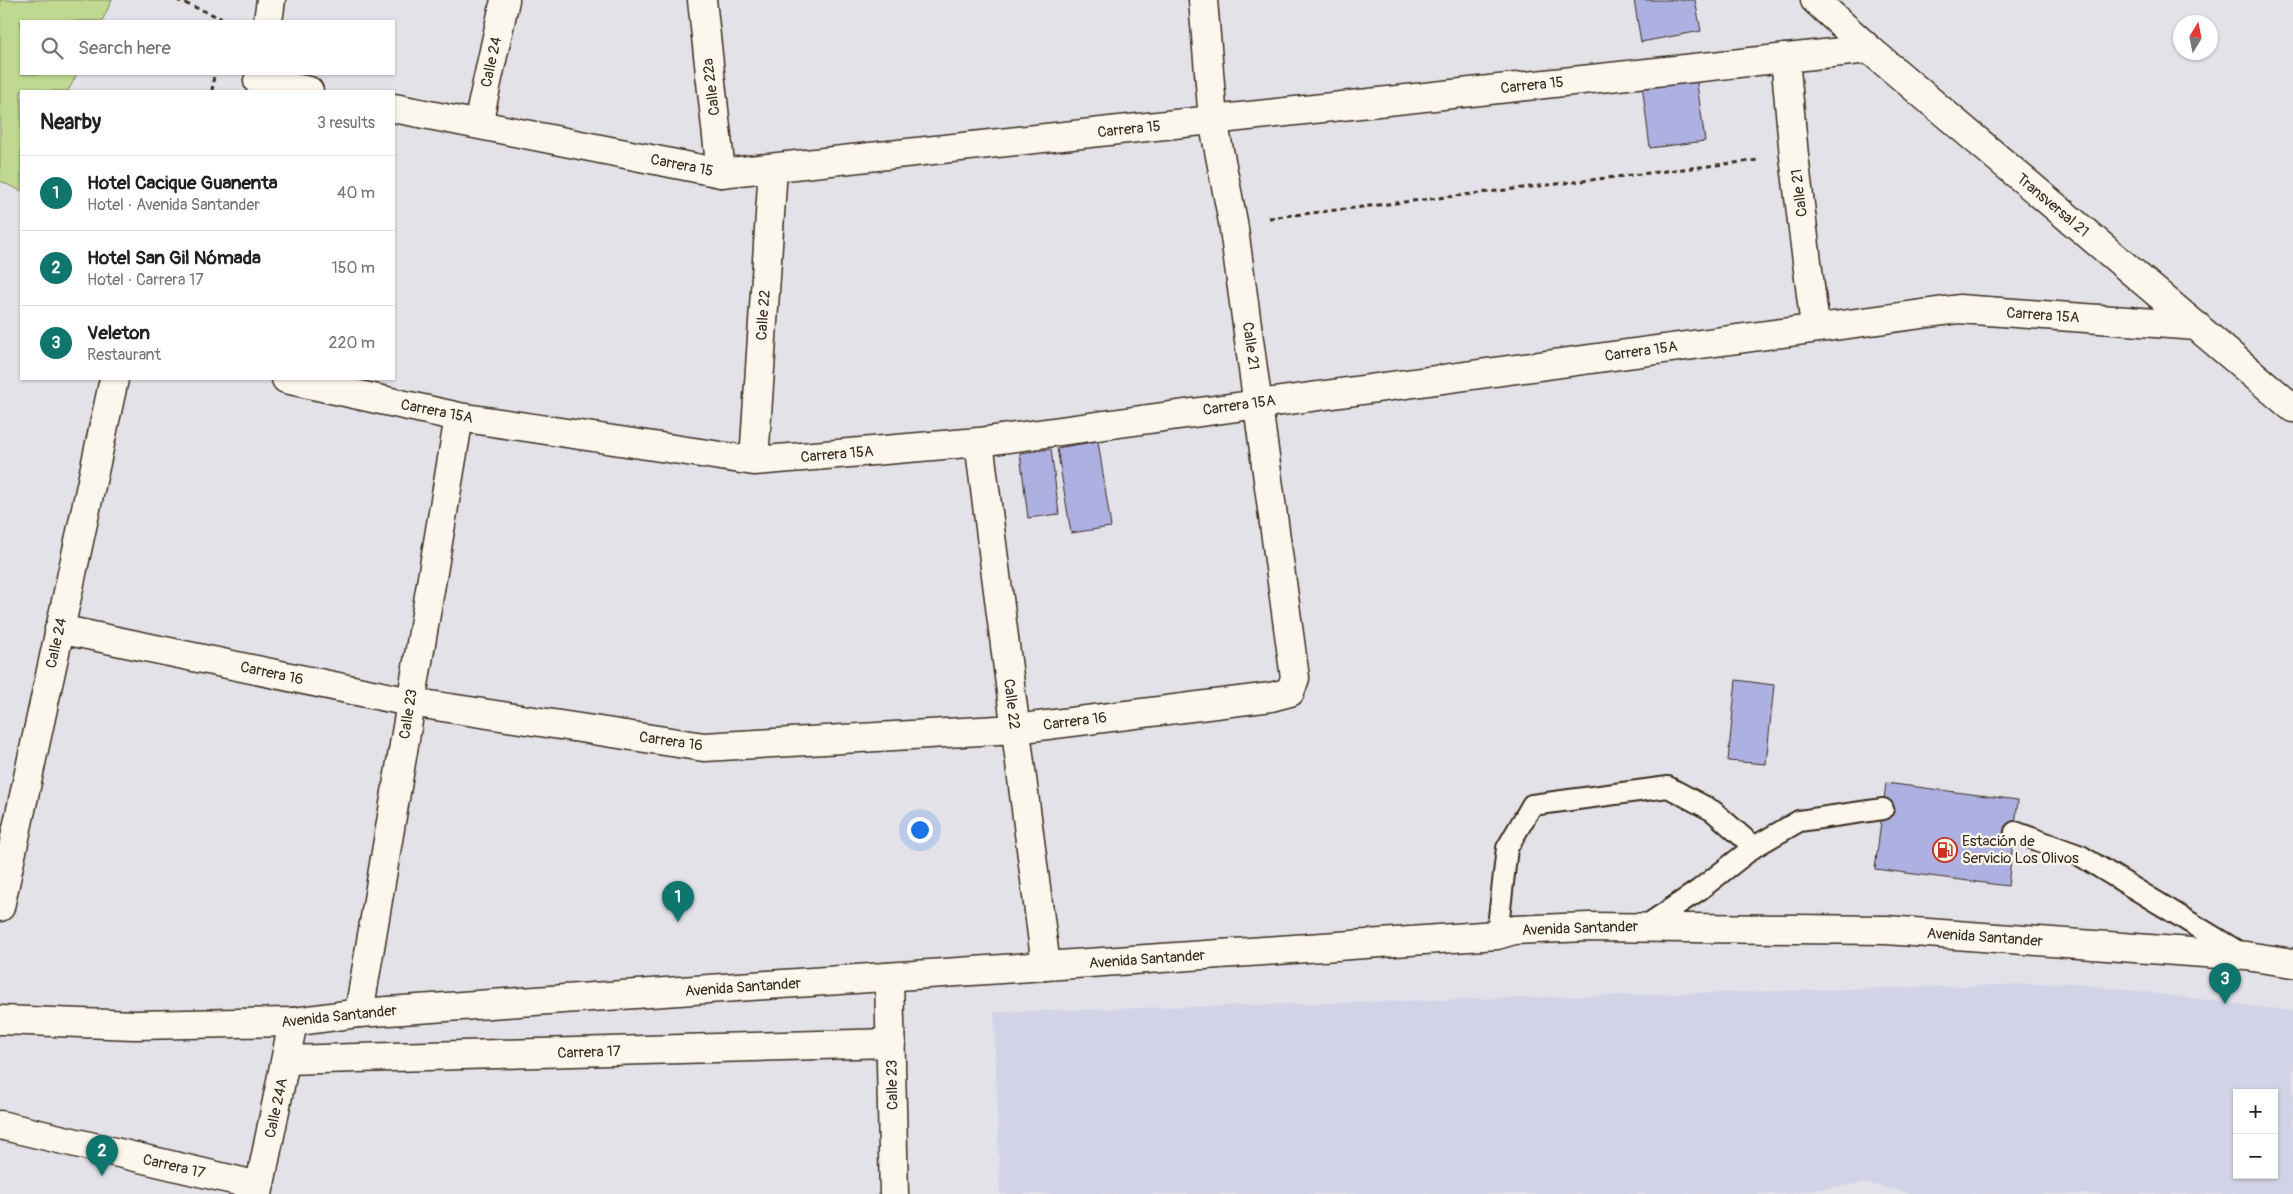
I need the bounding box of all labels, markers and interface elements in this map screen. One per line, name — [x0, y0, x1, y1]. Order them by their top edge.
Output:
north arrow — [2173, 15, 2218, 60]
search box — [20, 20, 395, 75]
icon: search — [38, 34, 66, 62]
street label: Calle 24 — [477, 35, 506, 89]
text: Search here — [78, 36, 171, 60]
street label: Calle 22a — [699, 57, 724, 117]
street label: Carrera 15 — [1499, 73, 1565, 98]
text: Nearby — [40, 109, 101, 136]
text: 3 results — [317, 113, 375, 133]
street label: Carrera 15 — [1096, 117, 1162, 142]
street label: Carrera 15 — [649, 150, 715, 181]
street label: Calle 21 — [1787, 168, 1812, 218]
street label: Transversal 21 — [2013, 170, 2093, 241]
text: Hotel Cacique Guanenta — [87, 171, 278, 195]
text: 1 — [53, 183, 59, 203]
text: 40 m — [337, 183, 375, 203]
text: Hotel · Avenida Santander — [87, 195, 260, 215]
text: Hotel San Gil Nómada — [87, 246, 261, 270]
text: 2 — [52, 258, 60, 278]
text: 150 m — [331, 258, 375, 278]
text: Hotel · Carrera 17 — [87, 270, 204, 290]
street label: Calle 22 — [752, 289, 775, 341]
street label: Carrera 15A — [2006, 303, 2080, 328]
text: Veleton — [87, 321, 150, 345]
street label: Calle 21 — [1238, 321, 1263, 371]
text: 3 — [52, 333, 60, 353]
text: 220 m — [329, 333, 375, 353]
street label: Carrera 15A — [1603, 337, 1679, 366]
text: Restaurant — [87, 345, 161, 365]
street label: Carrera 15A — [1201, 391, 1277, 420]
street label: Carrera 15A — [399, 395, 475, 428]
street label: Carrera 15A — [800, 442, 875, 467]
street label: Calle 24 — [42, 616, 71, 670]
street label: Carrera 16 — [239, 658, 305, 689]
street label: Calle 22 — [999, 678, 1024, 730]
street label: Calle 23 — [395, 688, 422, 740]
street label: Carrera 16 — [1042, 708, 1108, 735]
street label: Carrera 16 — [638, 728, 704, 755]
your location — [907, 817, 933, 843]
place label: Estación de Servicio Los Olivos — [1962, 832, 2079, 868]
fuel station icon: Estación de Servicio Los Olivos — [1932, 837, 1958, 863]
pin: 1 — [662, 881, 694, 922]
street label: Avenida Santander — [1522, 917, 1639, 940]
street label: Avenida Santander — [1926, 924, 2044, 951]
street label: Avenida Santander — [1088, 946, 1206, 973]
pin: 3 — [2209, 963, 2241, 1004]
street label: Avenida Santander — [684, 974, 802, 1001]
street label: Avenida Santander — [280, 1001, 399, 1032]
street label: Carrera 17 — [557, 1042, 621, 1063]
street label: Calle 23 — [883, 1060, 902, 1110]
street label: Calle 24A — [261, 1076, 292, 1140]
map controls — [2233, 1089, 2278, 1179]
button: + — [2233, 1089, 2278, 1134]
button: − — [2233, 1134, 2278, 1179]
pin: 2 — [86, 1135, 118, 1176]
street label: Carrera 17 — [141, 1150, 207, 1183]

